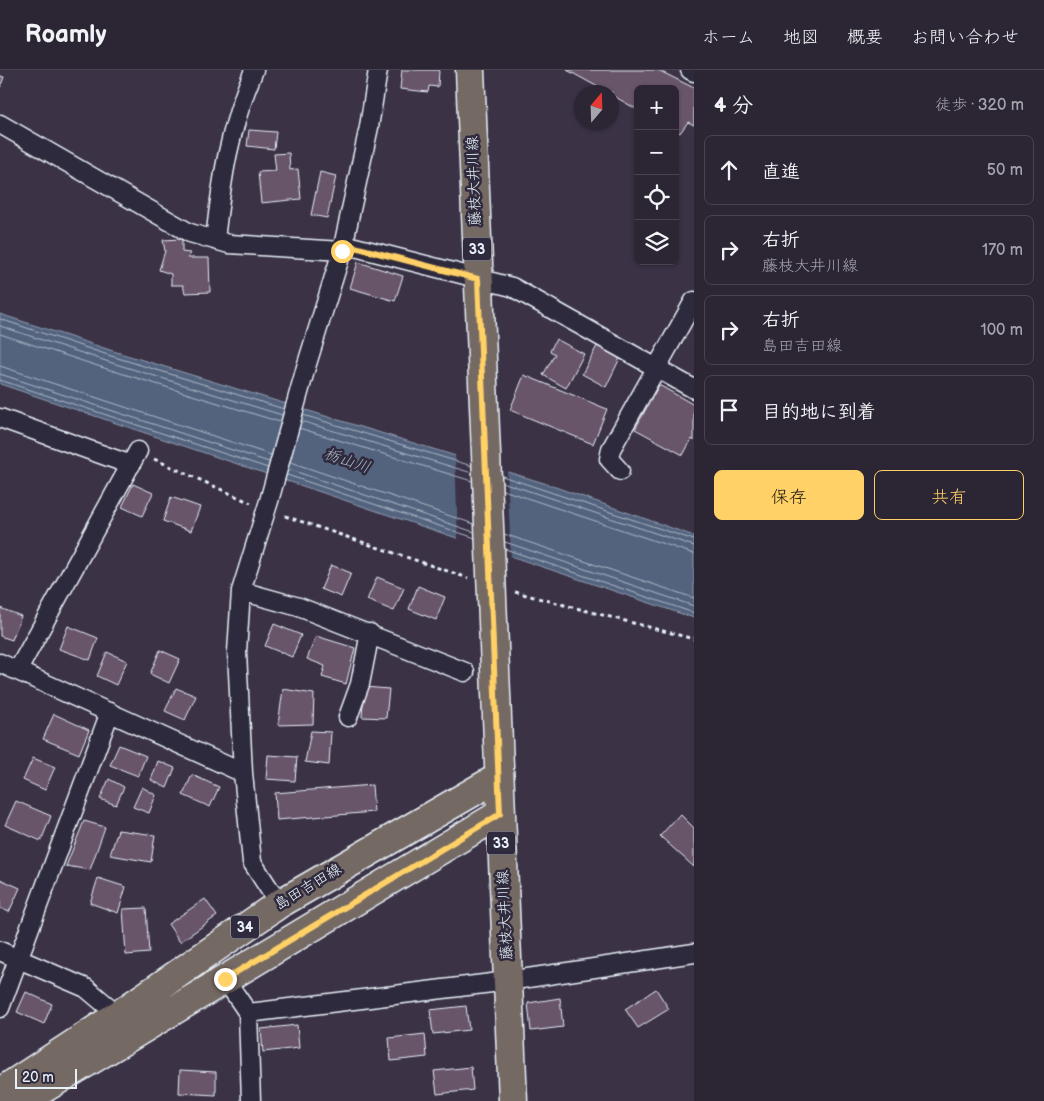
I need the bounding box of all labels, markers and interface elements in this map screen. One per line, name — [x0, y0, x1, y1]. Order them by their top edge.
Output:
text: Roamly — [25, 20, 106, 49]
text: ホーム — [702, 27, 755, 48]
text: 地図 — [783, 27, 819, 48]
text: 概要 — [847, 27, 883, 48]
text: お問い合わせ — [911, 27, 1019, 48]
north arrow — [574, 85, 619, 130]
map controls — [634, 85, 679, 265]
button: + — [634, 85, 679, 130]
text: 4 分 — [714, 93, 753, 118]
text: 徒歩 · 320 m — [935, 96, 1024, 115]
button: − — [634, 130, 679, 175]
street label: 藤枝大井川線 — [463, 136, 485, 226]
icon: ahead — [715, 156, 743, 184]
text: 直進 — [762, 161, 800, 184]
text: 50 m — [987, 161, 1023, 180]
button: locate — [634, 175, 679, 220]
button: layers — [634, 220, 679, 265]
text: 右折 — [762, 229, 800, 252]
icon: right — [715, 236, 743, 264]
road number: 33 — [463, 238, 491, 260]
route start — [331, 240, 354, 263]
text: 170 m — [982, 241, 1023, 260]
text: 藤枝大井川線 — [762, 257, 858, 276]
text: 右折 — [762, 309, 800, 332]
icon: right — [715, 316, 743, 344]
text: 100 m — [980, 321, 1023, 340]
text: 島田吉田線 — [762, 337, 842, 356]
icon: arrive — [715, 396, 743, 424]
text: 目的地に到着 — [762, 401, 876, 424]
water label: 栃山川 — [321, 444, 373, 478]
button: 保存 — [714, 470, 864, 520]
button: 共有 — [874, 470, 1024, 520]
road number: 33 — [487, 831, 515, 854]
street label: 島田吉田線 — [271, 860, 345, 914]
street label: 藤枝大井川線 — [493, 870, 517, 960]
road number: 34 — [231, 916, 259, 939]
route end — [214, 968, 237, 991]
scale bar — [15, 1066, 78, 1089]
text: 20 m — [22, 1069, 54, 1086]

